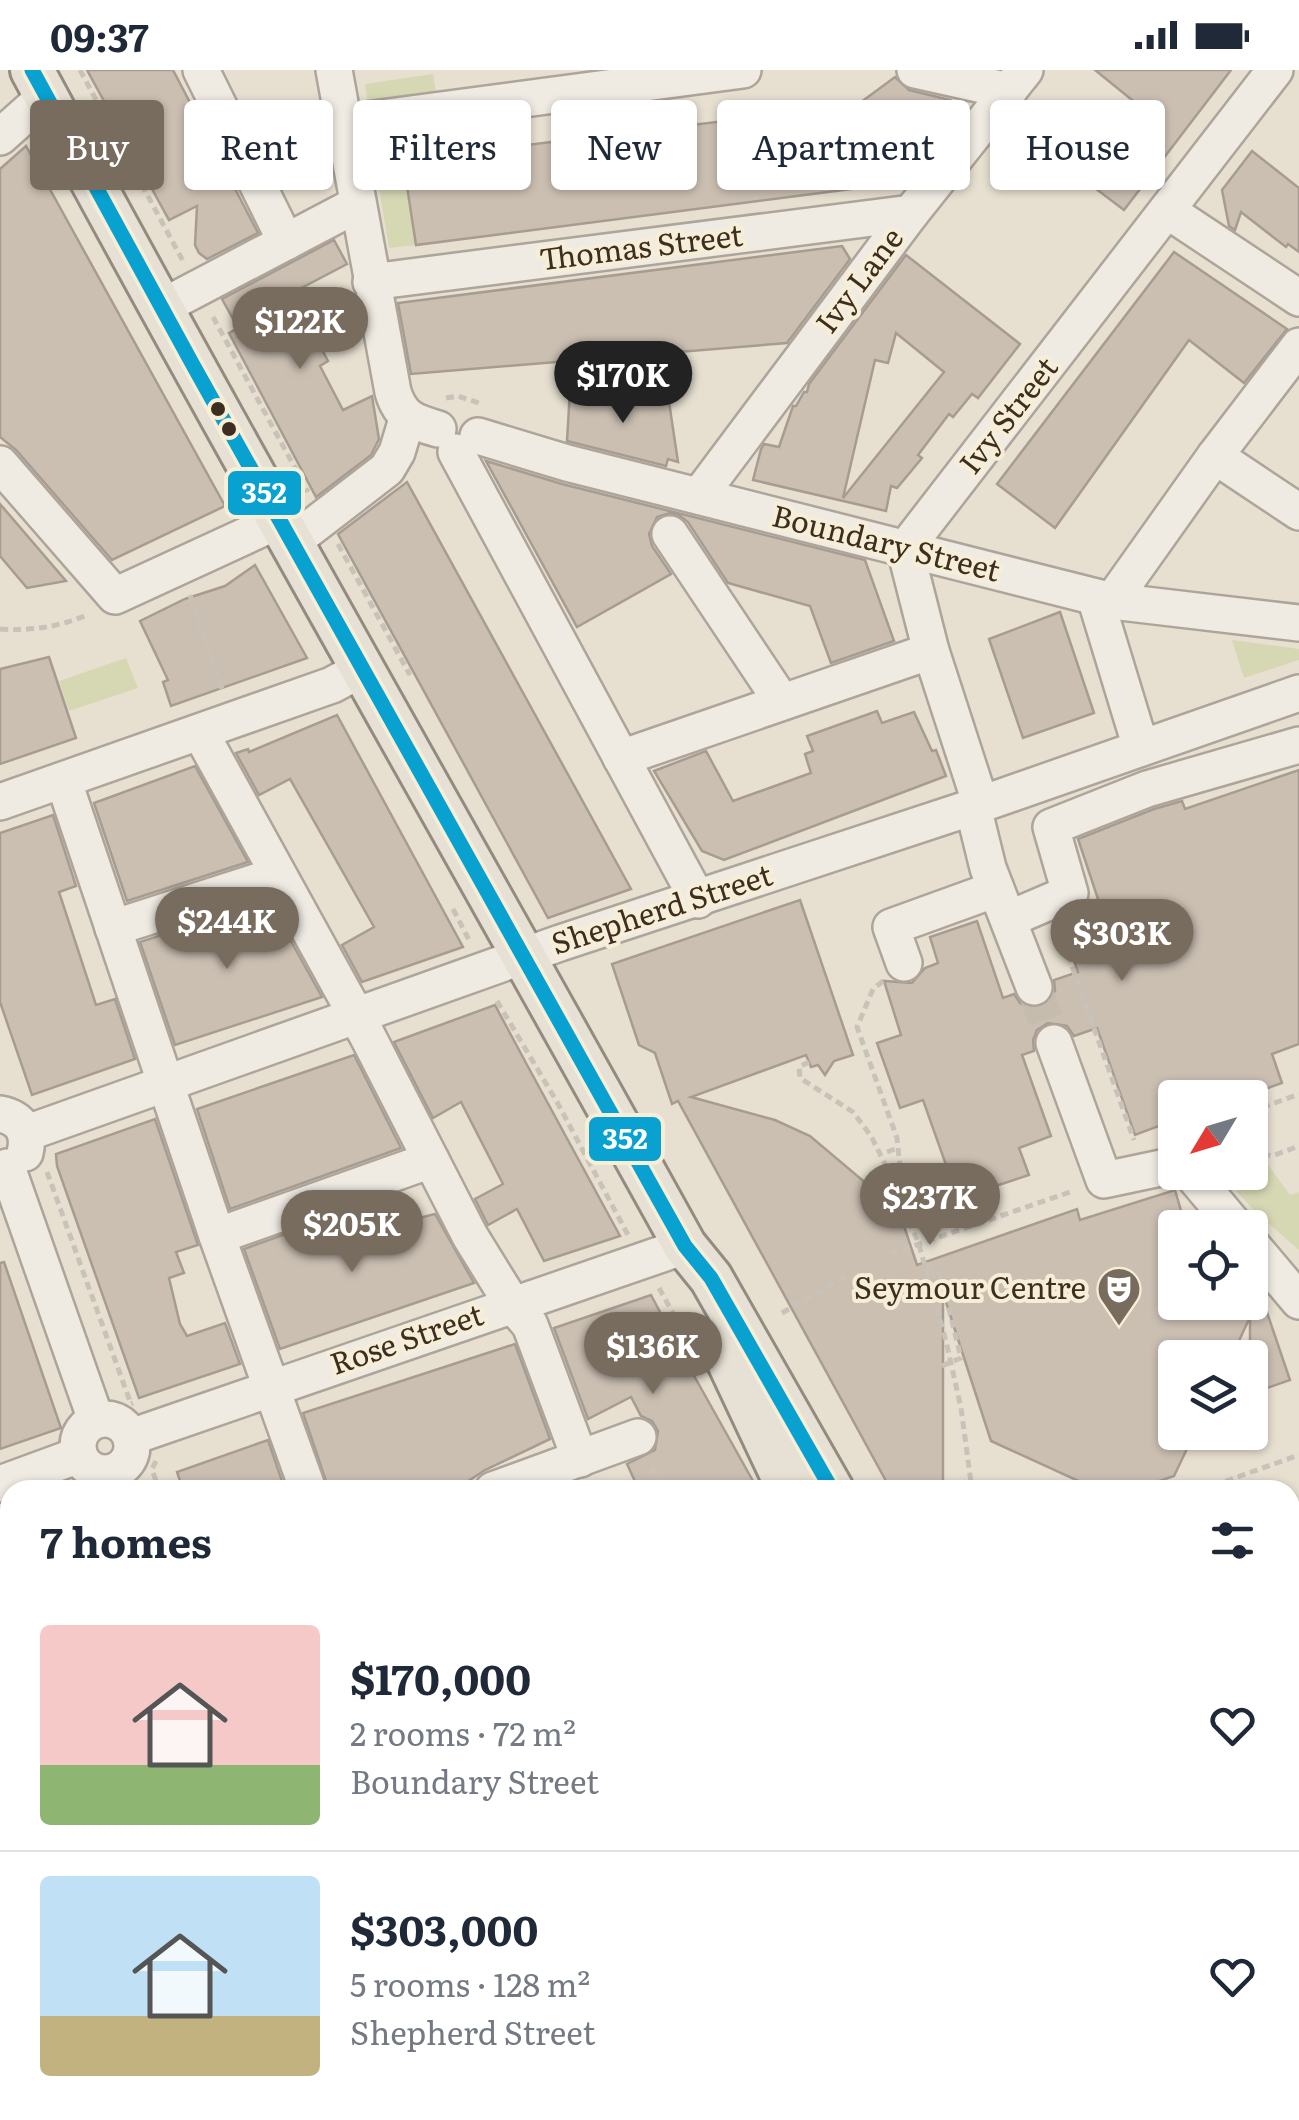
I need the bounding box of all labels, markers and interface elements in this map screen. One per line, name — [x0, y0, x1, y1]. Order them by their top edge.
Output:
text: 09:37 — [50, 7, 149, 64]
chip: Buy — [30, 100, 164, 190]
chip: Rent — [184, 100, 333, 190]
chip: Filters — [353, 100, 531, 190]
chip: New — [551, 100, 697, 190]
chip: Apartment — [717, 100, 970, 190]
chip: House — [990, 100, 1165, 190]
street label: Thomas Street — [536, 211, 745, 279]
street label: Ivy Lane — [803, 217, 912, 341]
pin: $122K — [230, 287, 370, 372]
text: $122K — [254, 295, 346, 343]
pin: $170K — [553, 341, 693, 426]
street label: Ivy Street — [947, 346, 1066, 482]
text: $170K — [576, 349, 670, 397]
unlabelled marker — [208, 399, 228, 419]
unlabelled marker — [219, 419, 239, 439]
line badge: 352 — [226, 469, 303, 517]
text: 352 — [241, 470, 287, 512]
street label: Boundary Street — [768, 492, 1005, 591]
street label: Shepherd Street — [545, 851, 777, 964]
pin: $244K — [157, 887, 297, 972]
text: $244K — [177, 895, 277, 943]
pin: $303K — [1052, 899, 1192, 984]
text: $303K — [1073, 907, 1172, 955]
north arrow — [1158, 1080, 1268, 1190]
map controls — [1158, 1080, 1268, 1450]
line badge: 352 — [587, 1115, 663, 1163]
text: 352 — [602, 1116, 648, 1158]
pin: $237K — [860, 1163, 1000, 1248]
text: $237K — [882, 1171, 978, 1219]
pin: $205K — [282, 1190, 422, 1275]
text: $205K — [303, 1198, 401, 1246]
button: locate — [1158, 1210, 1268, 1320]
place label: Seymour Centre — [854, 1264, 1086, 1308]
theatre icon: Seymour Centre — [1096, 1266, 1142, 1327]
street label: Rose Street — [324, 1290, 488, 1384]
pin: $136K — [583, 1312, 723, 1397]
text: $136K — [606, 1320, 700, 1368]
button: layers — [1158, 1340, 1268, 1450]
text: 7 homes — [40, 1509, 212, 1571]
icon: filters — [1205, 1513, 1260, 1568]
text: $170,000 — [350, 1646, 531, 1708]
icon: home — [120, 1665, 240, 1785]
icon: heart — [1205, 1698, 1260, 1753]
text: 2 rooms · 72 m² — [350, 1708, 576, 1756]
text: Boundary Street — [350, 1756, 599, 1804]
text: $303,000 — [350, 1897, 538, 1959]
icon: home — [120, 1916, 240, 2036]
icon: heart — [1205, 1949, 1260, 2004]
text: 5 rooms · 128 m² — [350, 1959, 590, 2007]
text: Shepherd Street — [350, 2007, 595, 2055]

